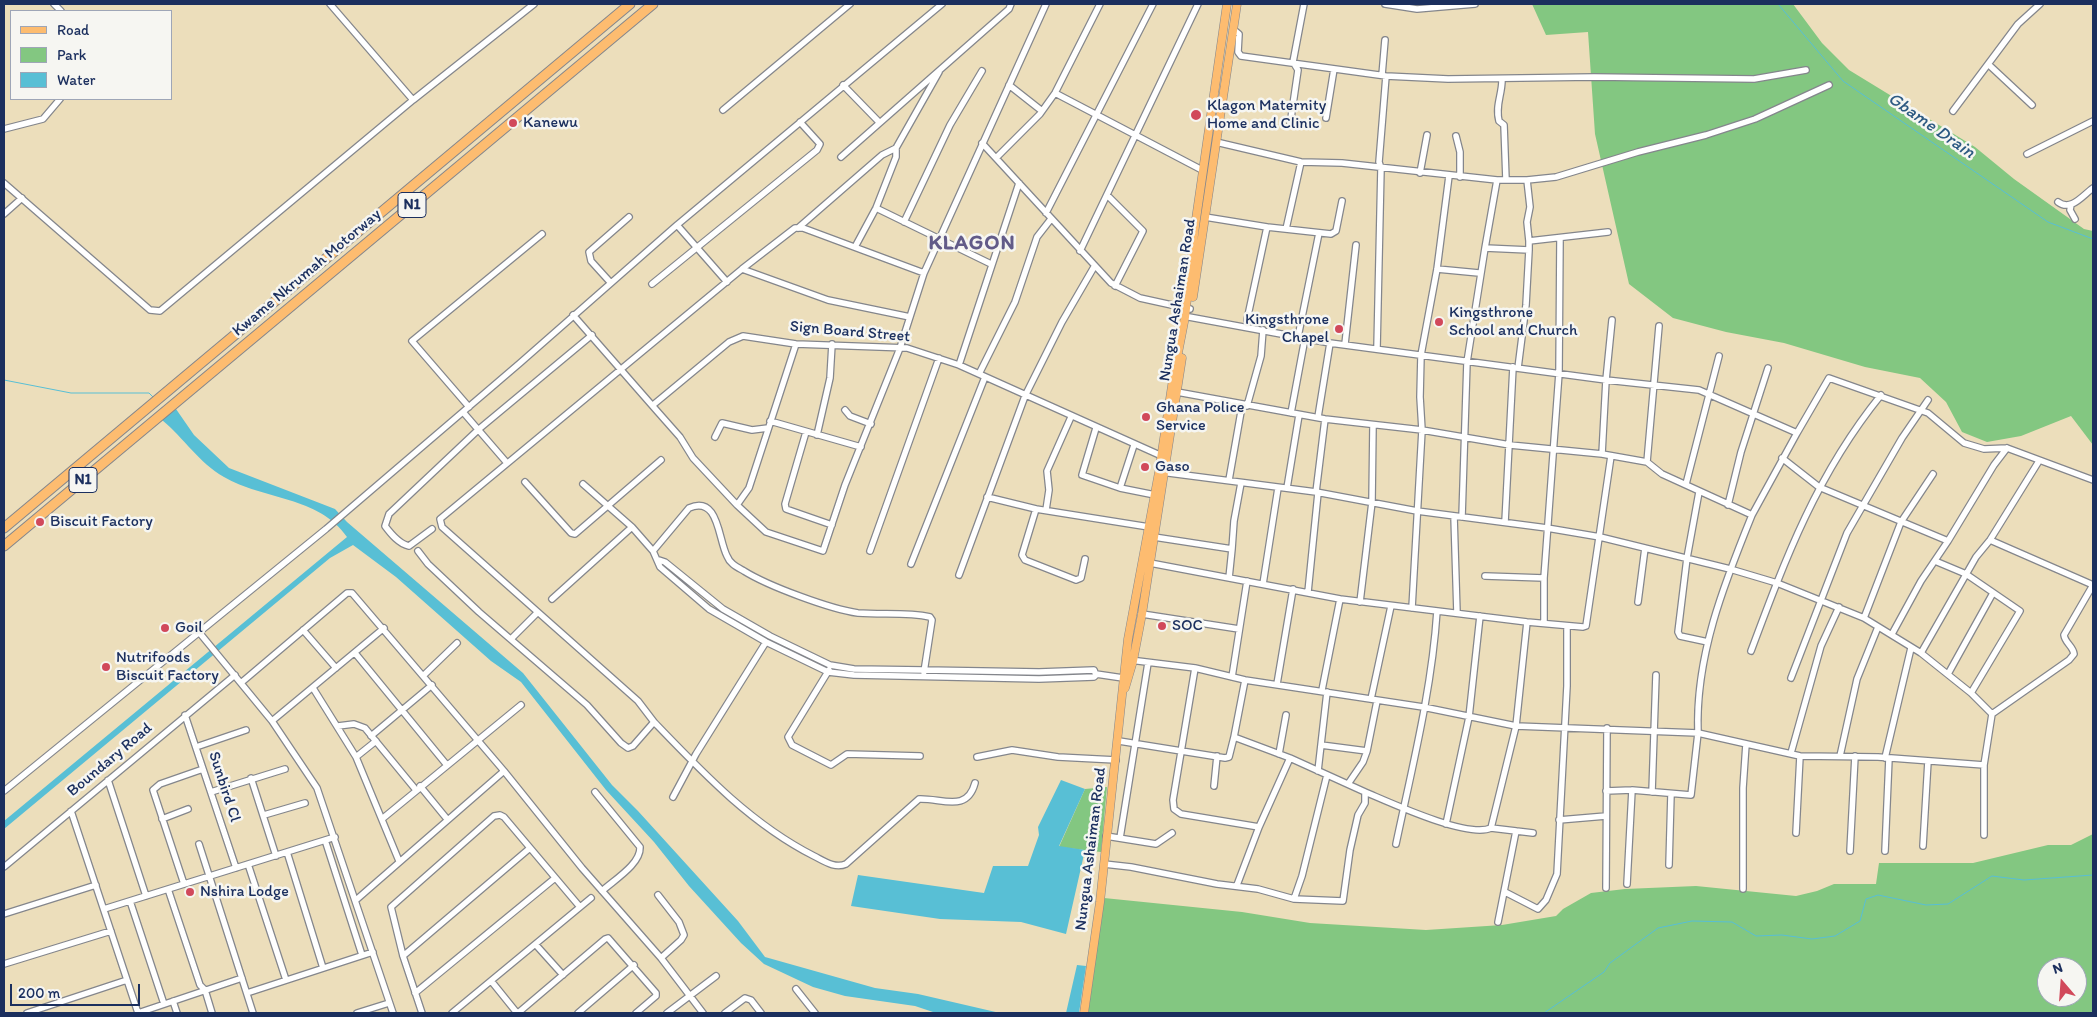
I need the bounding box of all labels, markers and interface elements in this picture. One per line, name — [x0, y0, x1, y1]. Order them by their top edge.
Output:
legend — [10, 10, 172, 100]
text: Road — [57, 21, 89, 39]
text: Park — [57, 46, 87, 64]
text: Water — [57, 71, 95, 89]
water label: Gbame Drain — [1883, 88, 1979, 164]
place label: Klagon Maternity Home and Clinic — [1207, 96, 1326, 134]
marker: Klagon Maternity Home and Clinic — [1189, 108, 1203, 122]
place label: Kanewu — [523, 113, 578, 133]
marker: Kanewu — [507, 117, 519, 129]
road number: N1 — [398, 192, 426, 218]
street label: Kwame Nkrumah Motorway — [229, 205, 385, 341]
street label: Nungua Ashaiman Road — [1156, 217, 1200, 383]
district label: KLAGON — [928, 231, 1016, 257]
place label: Kingsthrone School and Church — [1449, 303, 1578, 341]
place label: Kingsthrone Chapel — [1245, 310, 1329, 348]
marker: Kingsthrone School and Church — [1433, 316, 1445, 328]
street label: Sign Board Street — [789, 317, 911, 347]
marker: Kingsthrone Chapel — [1333, 323, 1345, 335]
place label: Ghana Police Service — [1156, 398, 1244, 436]
marker: Ghana Police Service — [1140, 411, 1152, 423]
place label: Gaso — [1155, 457, 1190, 477]
marker: Gaso — [1139, 461, 1151, 473]
road number: N1 — [69, 468, 97, 492]
place label: Biscuit Factory — [50, 512, 153, 532]
marker: Biscuit Factory — [34, 516, 46, 528]
place label: SOC — [1172, 616, 1203, 636]
place label: Goil — [175, 618, 203, 638]
marker: SOC — [1156, 620, 1168, 632]
marker: Goil — [159, 622, 171, 634]
place label: Nutrifoods Biscuit Factory — [116, 648, 219, 686]
marker: Nutrifoods Biscuit Factory — [100, 661, 112, 673]
street label: Boundary Road — [64, 719, 156, 801]
street label: Sunbird Cl — [204, 749, 244, 825]
street label: Nungua Ashaiman Road — [1071, 766, 1111, 932]
place label: Nshira Lodge — [200, 882, 289, 902]
marker: Nshira Lodge — [184, 886, 196, 898]
north arrow — [2037, 957, 2087, 1007]
text: N — [2050, 959, 2065, 978]
scale bar — [12, 974, 142, 1006]
text: 200 m — [18, 984, 60, 1002]

